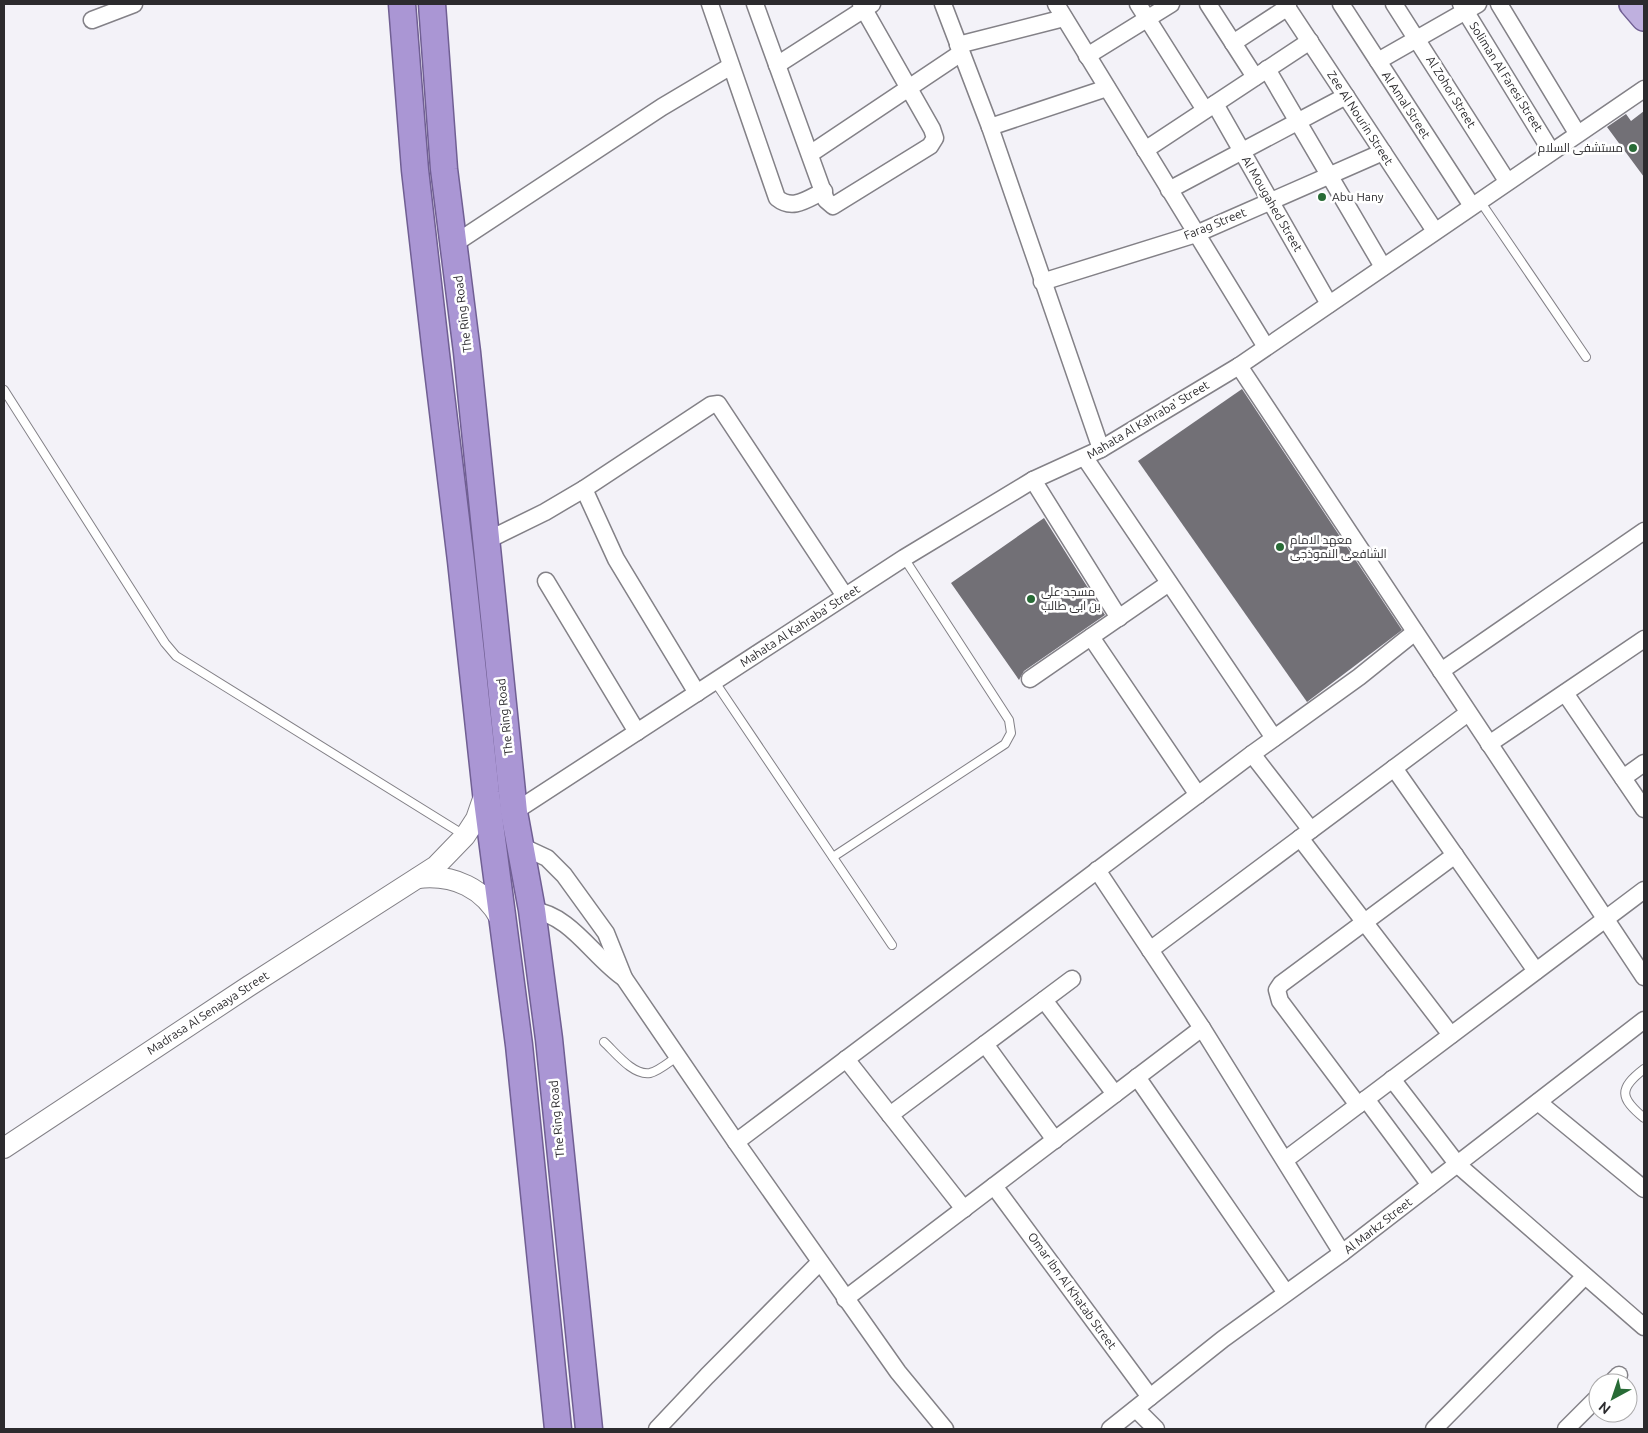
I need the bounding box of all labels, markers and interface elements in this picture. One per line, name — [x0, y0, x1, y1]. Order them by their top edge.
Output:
street label: Soliman Al Faresi Street — [1467, 20, 1546, 134]
street label: Al Zohor Street — [1424, 53, 1479, 130]
street label: Zee Al Nourin Street — [1325, 68, 1396, 167]
street label: Al Amal Street — [1380, 69, 1433, 141]
place label: مستشفى السلام — [1538, 141, 1623, 156]
marker: مستشفى السلام — [1627, 142, 1639, 154]
street label: Al Mougahed Street — [1240, 154, 1305, 254]
place label: Abu Hany — [1332, 190, 1384, 203]
marker: Abu Hany — [1316, 191, 1328, 203]
street label: Farag Street — [1182, 205, 1248, 242]
street label: The Ring Road — [451, 275, 474, 353]
street label: Mahata Al Kahraba' Street — [1084, 378, 1211, 461]
place label: معهد الامام الشافعى النموذجى — [1290, 533, 1387, 561]
marker: معهد الامام الشافعى النموذجى — [1274, 541, 1286, 553]
street label: Mahata Al Kahraba' Street — [737, 582, 862, 669]
place label: مسجد على بن ابى طالب — [1041, 585, 1101, 613]
marker: مسجد على بن ابى طالب — [1025, 593, 1037, 605]
street label: The Ring Road — [494, 678, 515, 756]
street label: Madrasa Al Senaaya Street — [144, 968, 271, 1057]
street label: The Ring Road — [547, 1080, 566, 1158]
street label: Al Markz Street — [1341, 1195, 1414, 1256]
street label: Omar Ibn Al Khatab Street — [1026, 1230, 1119, 1352]
north arrow — [1588, 1373, 1638, 1423]
text: N — [1595, 1398, 1614, 1417]

